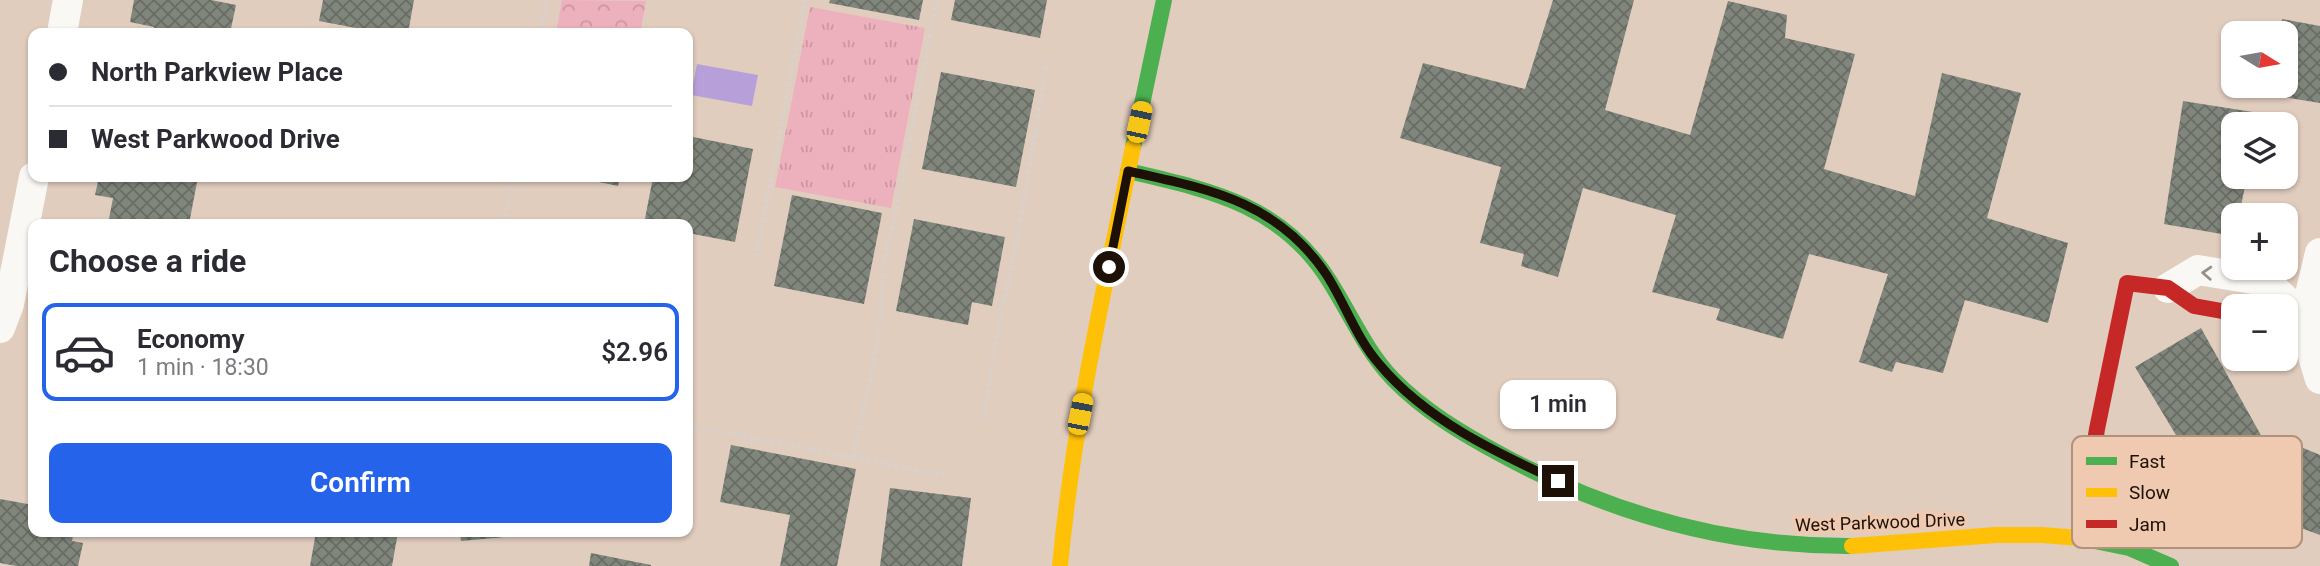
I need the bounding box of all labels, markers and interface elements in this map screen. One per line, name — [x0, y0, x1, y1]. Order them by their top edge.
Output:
north arrow — [2221, 21, 2298, 98]
map controls — [2221, 21, 2298, 371]
text: North Parkview Place — [91, 57, 343, 87]
car — [1125, 99, 1154, 145]
button: layers — [2221, 112, 2298, 189]
text: West Parkwood Drive — [91, 124, 340, 154]
button: + — [2221, 203, 2298, 280]
text: Choose a ride — [49, 242, 246, 280]
route start — [1093, 251, 1125, 283]
one-way arrow — [2201, 265, 2212, 280]
button: − — [2221, 294, 2298, 371]
icon: car — [53, 321, 116, 384]
text: Economy — [137, 324, 244, 354]
text: $2.96 — [601, 337, 668, 367]
text: 1 min · 18:30 — [137, 354, 269, 381]
callout: 1 min — [1500, 379, 1616, 428]
car — [1066, 391, 1095, 437]
text: 1 min — [1529, 391, 1587, 418]
legend — [2072, 436, 2302, 548]
button: Confirm — [49, 443, 672, 523]
text: Fast — [2129, 450, 2166, 473]
route end — [1542, 465, 1574, 497]
text: Slow — [2129, 481, 2170, 504]
street label: West Parkwood Drive — [1795, 509, 1965, 535]
text: Jam — [2129, 513, 2166, 536]

